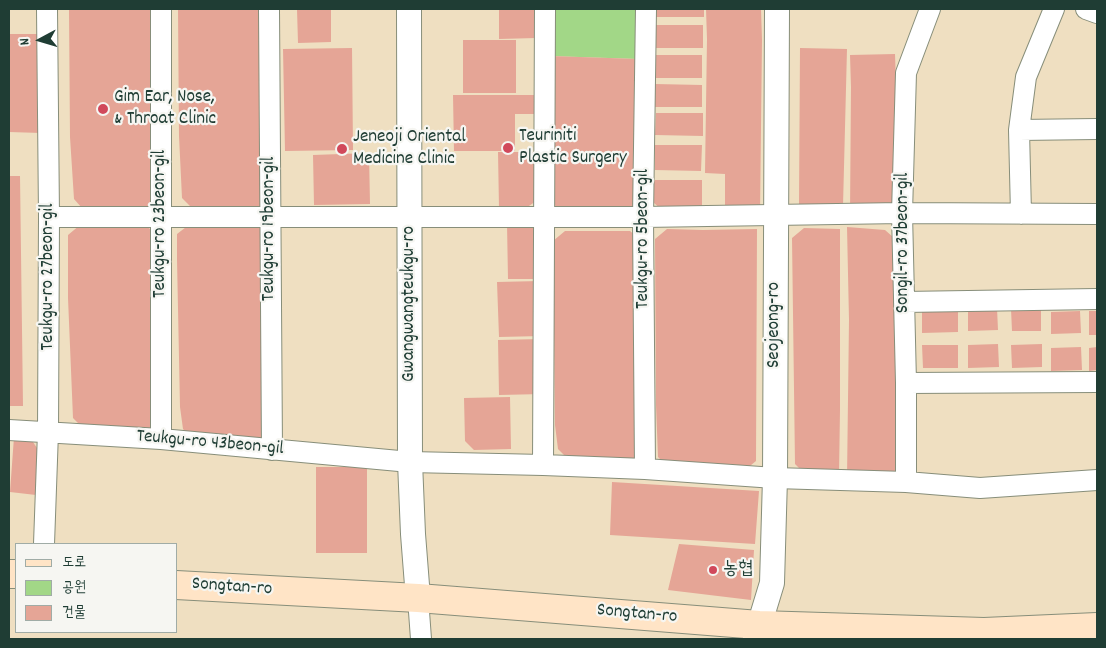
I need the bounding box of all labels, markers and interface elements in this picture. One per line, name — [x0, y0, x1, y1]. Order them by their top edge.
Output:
north arrow — [15, 15, 65, 65]
text: N — [15, 37, 35, 46]
place label: Gim Ear, Nose, & Throat Clinic — [114, 87, 216, 131]
marker: Gim Ear, Nose, & Throat Clinic — [96, 102, 110, 116]
place label: Teuriniti Plastic Surgery — [519, 126, 627, 170]
place label: Jeneoji Oriental Medicine Clinic — [353, 127, 466, 171]
marker: Teuriniti Plastic Surgery — [501, 141, 515, 155]
marker: Jeneoji Oriental Medicine Clinic — [335, 142, 349, 156]
street label: Teukgu-ro 23beon-gil — [150, 150, 172, 298]
street label: Teukgu-ro 19beon-gil — [259, 157, 281, 301]
street label: Teukgu-ro 5beon-gil — [633, 169, 655, 309]
street label: Songil-ro 37beon-gil — [893, 173, 915, 313]
street label: Teukgu-ro 27beon-gil — [38, 203, 60, 351]
street label: Gwangwangteukgu-ro — [399, 226, 421, 382]
street label: Seojeong-ro — [764, 282, 786, 368]
street label: Teukgu-ro 43beon-gil — [135, 426, 285, 462]
legend — [15, 543, 178, 633]
text: 도로 — [62, 552, 86, 574]
place label: 농협 — [723, 559, 754, 581]
marker: 농협 — [707, 564, 719, 576]
street label: Songtan-ro — [191, 574, 273, 602]
text: 공원 — [62, 577, 86, 599]
street label: Songtan-ro — [596, 600, 678, 630]
text: 건물 — [62, 602, 86, 624]

